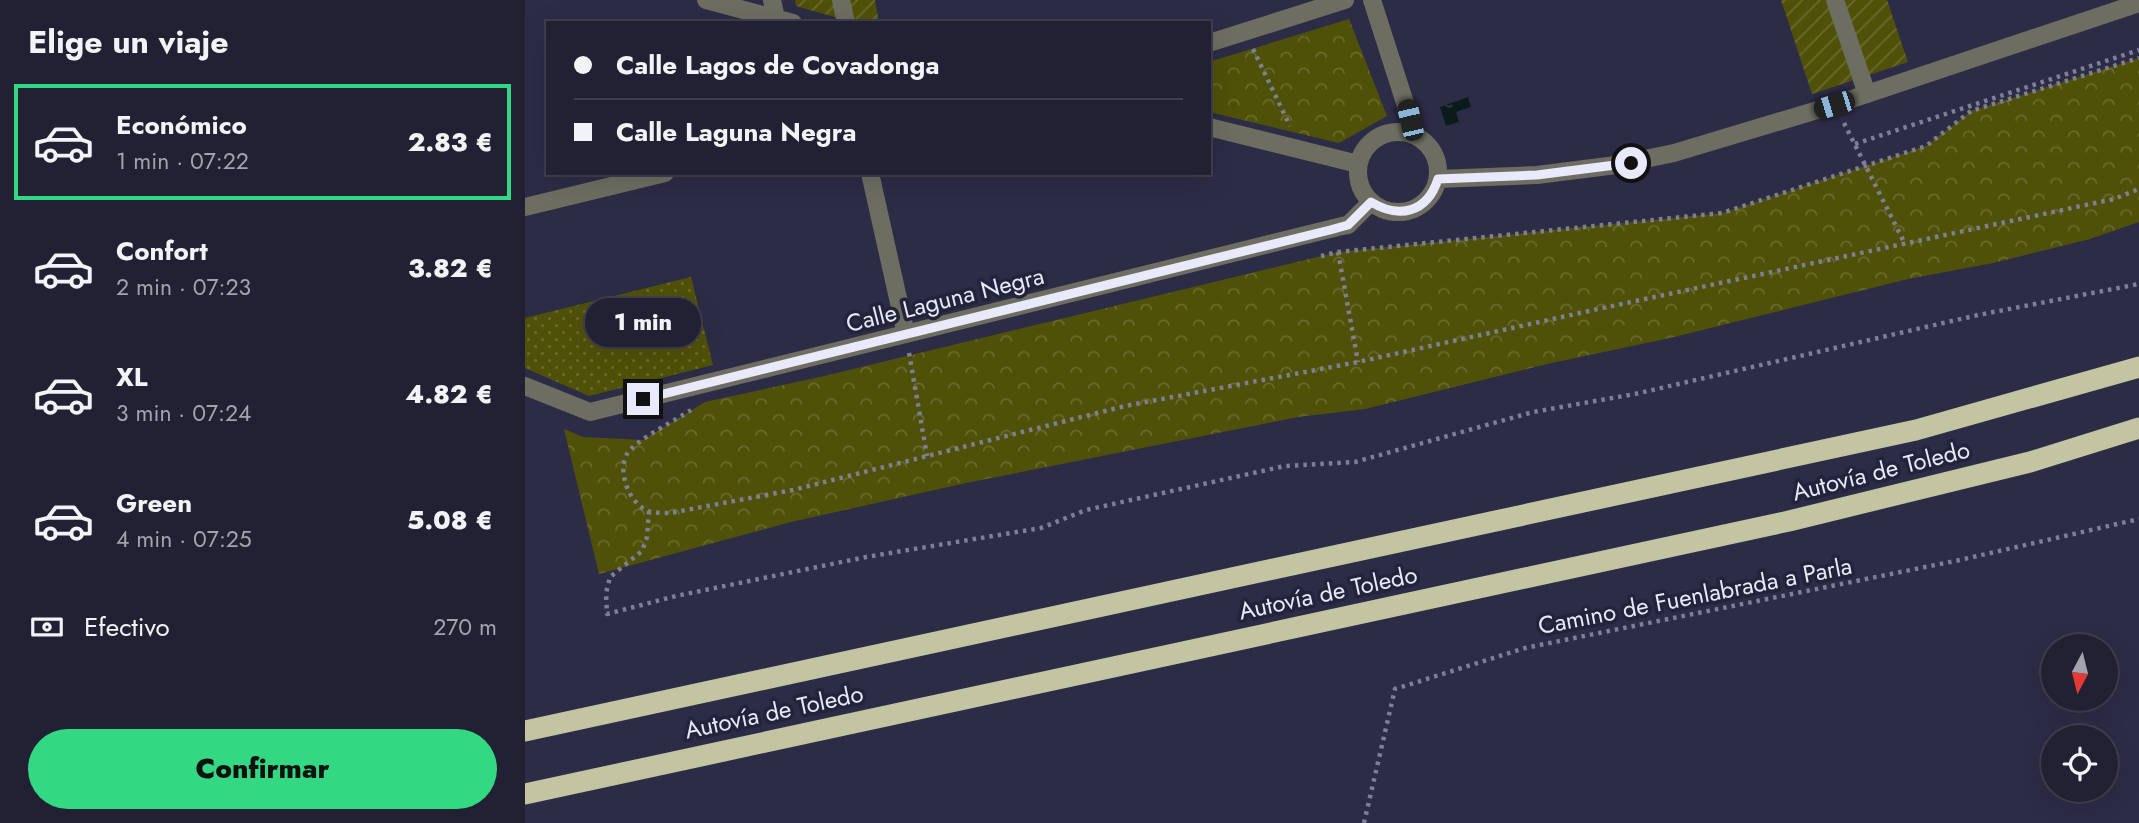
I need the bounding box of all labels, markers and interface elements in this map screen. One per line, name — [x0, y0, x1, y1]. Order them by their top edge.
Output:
text: Elige un viaje — [28, 19, 229, 65]
text: Calle Lagos de Covadonga — [616, 46, 939, 84]
car — [1811, 89, 1858, 121]
car — [1396, 97, 1425, 143]
text: Económico — [116, 106, 247, 144]
icon: car — [32, 111, 95, 174]
text: Calle Laguna Negra — [616, 113, 856, 151]
text: 2.83 € — [408, 123, 493, 161]
text: 1 min · 07:22 — [116, 144, 249, 178]
route start — [1615, 147, 1647, 179]
text: Confort — [116, 232, 208, 270]
icon: car — [32, 237, 95, 300]
text: 3.82 € — [408, 249, 493, 287]
street label: Calle Laguna Negra — [842, 258, 1048, 341]
text: 2 min · 07:23 — [116, 270, 251, 304]
callout: 1 min — [585, 298, 701, 346]
text: 1 min — [614, 305, 672, 339]
text: XL — [116, 358, 148, 396]
icon: car — [32, 363, 95, 426]
text: 4.82 € — [405, 375, 493, 413]
route end — [627, 383, 659, 415]
text: 3 min · 07:24 — [116, 396, 251, 430]
street label: Autovía de Toledo — [1788, 432, 1973, 509]
text: Green — [116, 484, 192, 522]
icon: car — [32, 489, 95, 552]
text: 5.08 € — [407, 501, 493, 539]
text: 4 min · 07:25 — [116, 522, 252, 556]
street label: Camino de Fuenlabrada a Parla — [1535, 548, 1855, 643]
street label: Autovía de Toledo — [1235, 556, 1420, 629]
icon: cash — [28, 608, 66, 646]
text: Efectivo — [84, 608, 170, 646]
text: 270 m — [433, 610, 497, 644]
north arrow — [2041, 634, 2117, 710]
map controls — [2041, 634, 2118, 802]
street label: Autovía de Toledo — [681, 675, 866, 748]
button: locate — [2041, 725, 2118, 802]
button: Confirmar — [28, 729, 497, 809]

